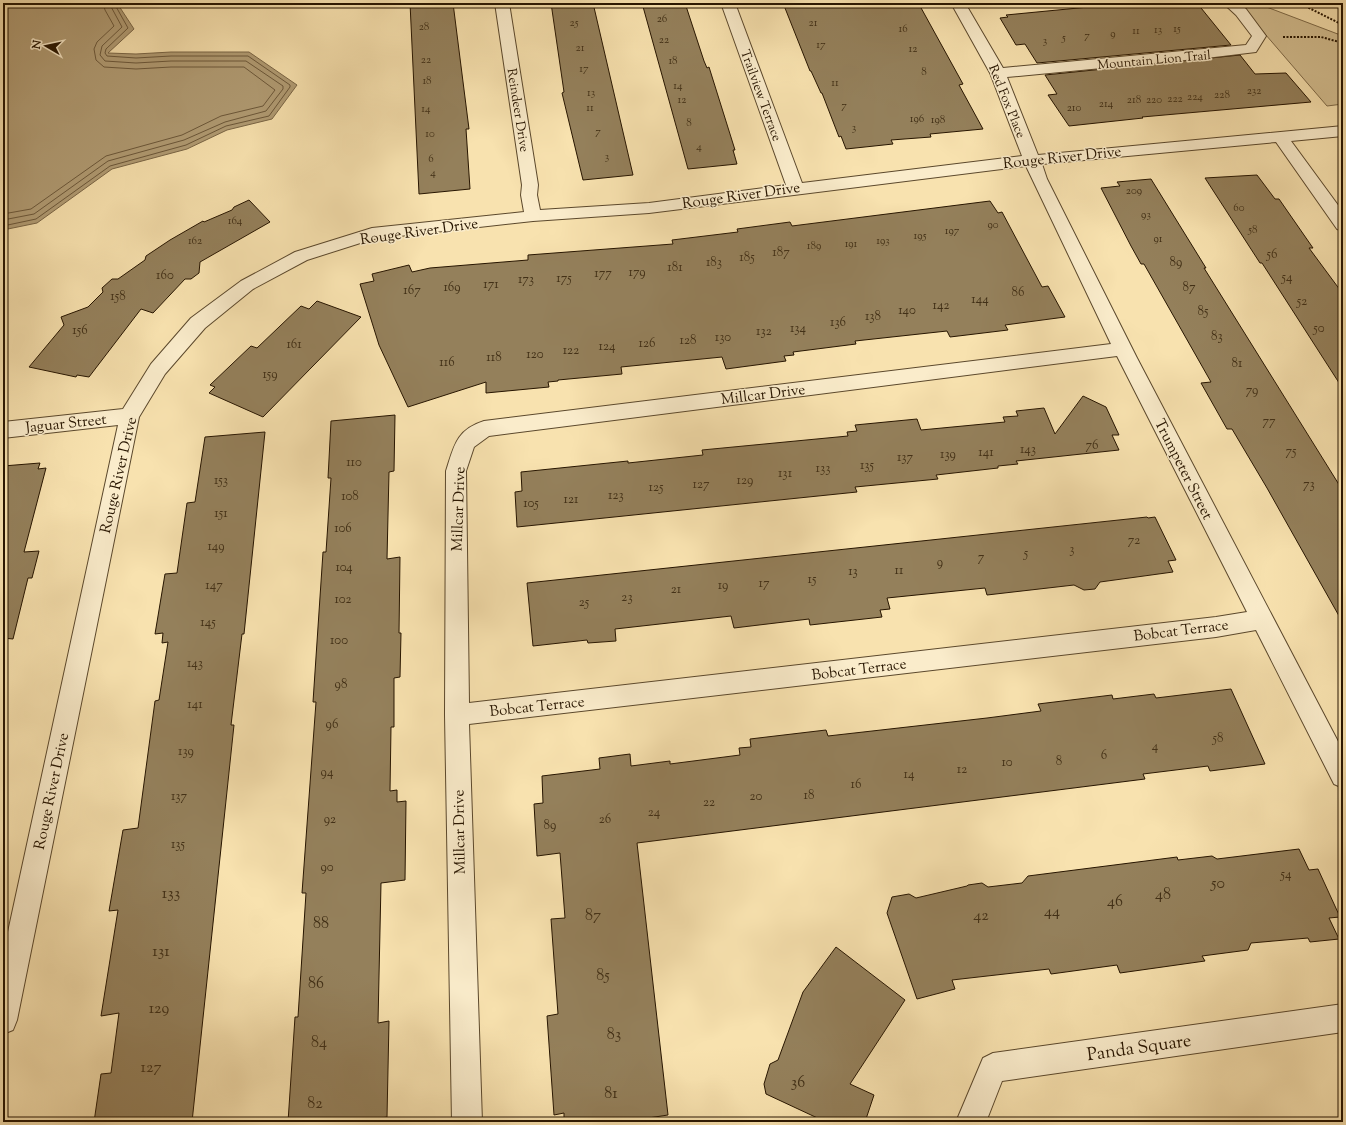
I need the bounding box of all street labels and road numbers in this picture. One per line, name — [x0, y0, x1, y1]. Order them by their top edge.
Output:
street label: Trailview Terrace — [735, 47, 785, 144]
street label: Mountain Lion Trail — [1097, 47, 1212, 75]
street label: Red Fox Place — [983, 62, 1029, 141]
street label: Reindeer Drive — [502, 67, 533, 153]
street label: Rouge River Drive — [1002, 142, 1122, 175]
street label: Rouge River Drive — [681, 178, 802, 215]
street label: Rouge River Drive — [359, 214, 480, 251]
street label: Millcar Drive — [720, 380, 806, 411]
street label: Jaguar Street — [24, 410, 108, 439]
street label: Rouge River Drive — [96, 415, 143, 536]
street label: Trumpeter Street — [1148, 416, 1217, 524]
street label: Millcar Drive — [448, 466, 471, 552]
street label: Bobcat Terrace — [1132, 615, 1230, 648]
street label: Bobcat Terrace — [810, 654, 908, 687]
street label: Bobcat Terrace — [489, 692, 586, 723]
street label: Rouge River Drive — [30, 731, 75, 852]
street label: Millcar Drive — [449, 789, 472, 874]
street label: Panda Square — [1085, 1029, 1193, 1069]

